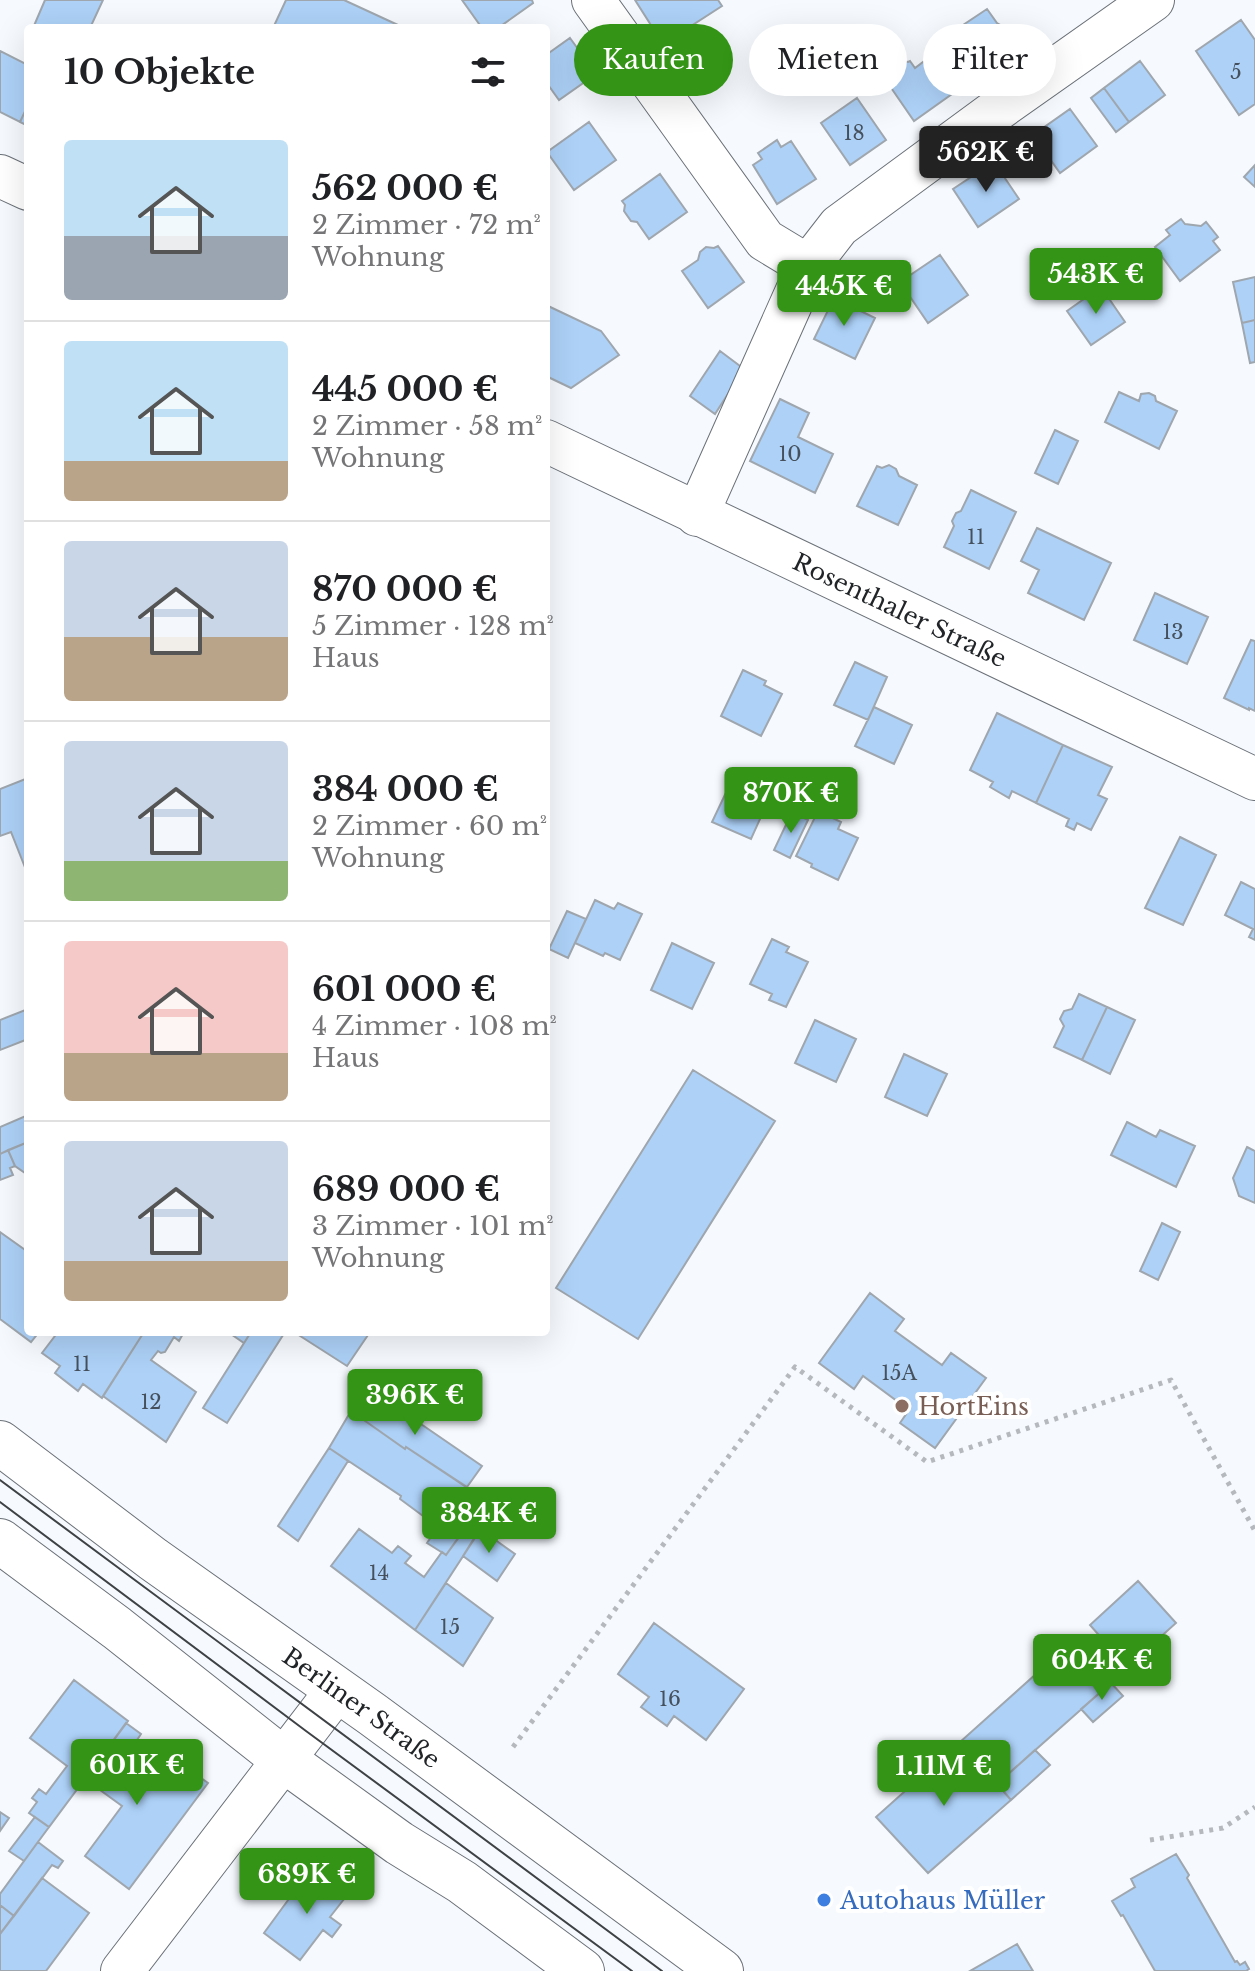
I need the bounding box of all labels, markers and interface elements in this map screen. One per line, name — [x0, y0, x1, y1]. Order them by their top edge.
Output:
chip: Kaufen — [574, 24, 733, 96]
chip: Mieten — [749, 24, 907, 96]
chip: Filter — [923, 24, 1056, 96]
icon: filters — [466, 50, 510, 94]
text: 10 Objekte — [64, 51, 255, 93]
house number: 5 — [1230, 60, 1242, 84]
house number: 18 — [843, 121, 865, 145]
pin: 562K € — [921, 126, 1051, 194]
text: 562K € — [937, 136, 1035, 168]
text: 562 000 € — [312, 167, 498, 209]
icon: home — [128, 172, 224, 268]
text: 2 Zimmer · 72 m² — [312, 209, 541, 241]
text: Wohnung — [312, 241, 444, 273]
pin: 543K € — [1031, 248, 1161, 316]
text: 543K € — [1048, 258, 1144, 290]
pin: 445K € — [779, 260, 909, 328]
text: 445K € — [795, 270, 893, 302]
text: 445 000 € — [312, 368, 498, 410]
icon: home — [128, 373, 224, 469]
text: 2 Zimmer · 58 m² — [312, 410, 542, 442]
text: Wohnung — [312, 442, 444, 474]
house number: 10 — [778, 442, 802, 466]
house number: 11 — [967, 525, 985, 549]
street label: Rosenthaler Straße — [788, 546, 1011, 673]
text: 870 000 € — [312, 568, 498, 610]
icon: home — [128, 573, 224, 669]
text: 5 Zimmer · 128 m² — [312, 610, 554, 642]
house number: 13 — [1162, 620, 1184, 644]
text: Haus — [312, 642, 380, 674]
pin: 870K € — [726, 767, 856, 835]
text: 384 000 € — [312, 768, 499, 810]
icon: home — [128, 773, 224, 869]
text: 870K € — [742, 777, 840, 809]
text: 2 Zimmer · 60 m² — [312, 810, 547, 842]
text: Wohnung — [312, 842, 444, 874]
text: 601 000 € — [312, 968, 496, 1010]
icon: home — [128, 973, 224, 1069]
text: 4 Zimmer · 108 m² — [312, 1010, 557, 1042]
text: Haus — [312, 1042, 380, 1074]
text: 689 000 € — [312, 1168, 500, 1210]
icon: home — [128, 1173, 224, 1269]
text: 3 Zimmer · 101 m² — [312, 1210, 554, 1242]
text: Wohnung — [312, 1242, 444, 1274]
house number: 11 — [73, 1352, 91, 1376]
house number: 15A — [881, 1361, 917, 1385]
pin: 396K € — [350, 1369, 480, 1437]
text: 396K € — [365, 1379, 465, 1411]
house number: 12 — [140, 1390, 162, 1414]
place label: HortEins — [918, 1392, 1029, 1421]
marker: HortEins — [893, 1397, 911, 1415]
pin: 384K € — [424, 1487, 554, 1555]
text: 384K € — [440, 1497, 538, 1529]
house number: 14 — [369, 1561, 389, 1585]
house number: 15 — [440, 1615, 460, 1639]
pin: 604K € — [1037, 1634, 1167, 1702]
street label: Berliner Straße — [277, 1641, 446, 1774]
text: 604K € — [1051, 1644, 1153, 1676]
house number: 16 — [659, 1687, 681, 1711]
pin: 601K € — [72, 1739, 202, 1807]
pin: 1.11M € — [870, 1740, 1018, 1808]
text: 601K € — [89, 1749, 185, 1781]
text: 1.11M € — [895, 1750, 993, 1782]
pin: 689K € — [242, 1848, 372, 1916]
text: 689K € — [257, 1858, 357, 1890]
place label: Autohaus Müller — [839, 1886, 1046, 1915]
marker: Autohaus Müller — [815, 1891, 833, 1909]

